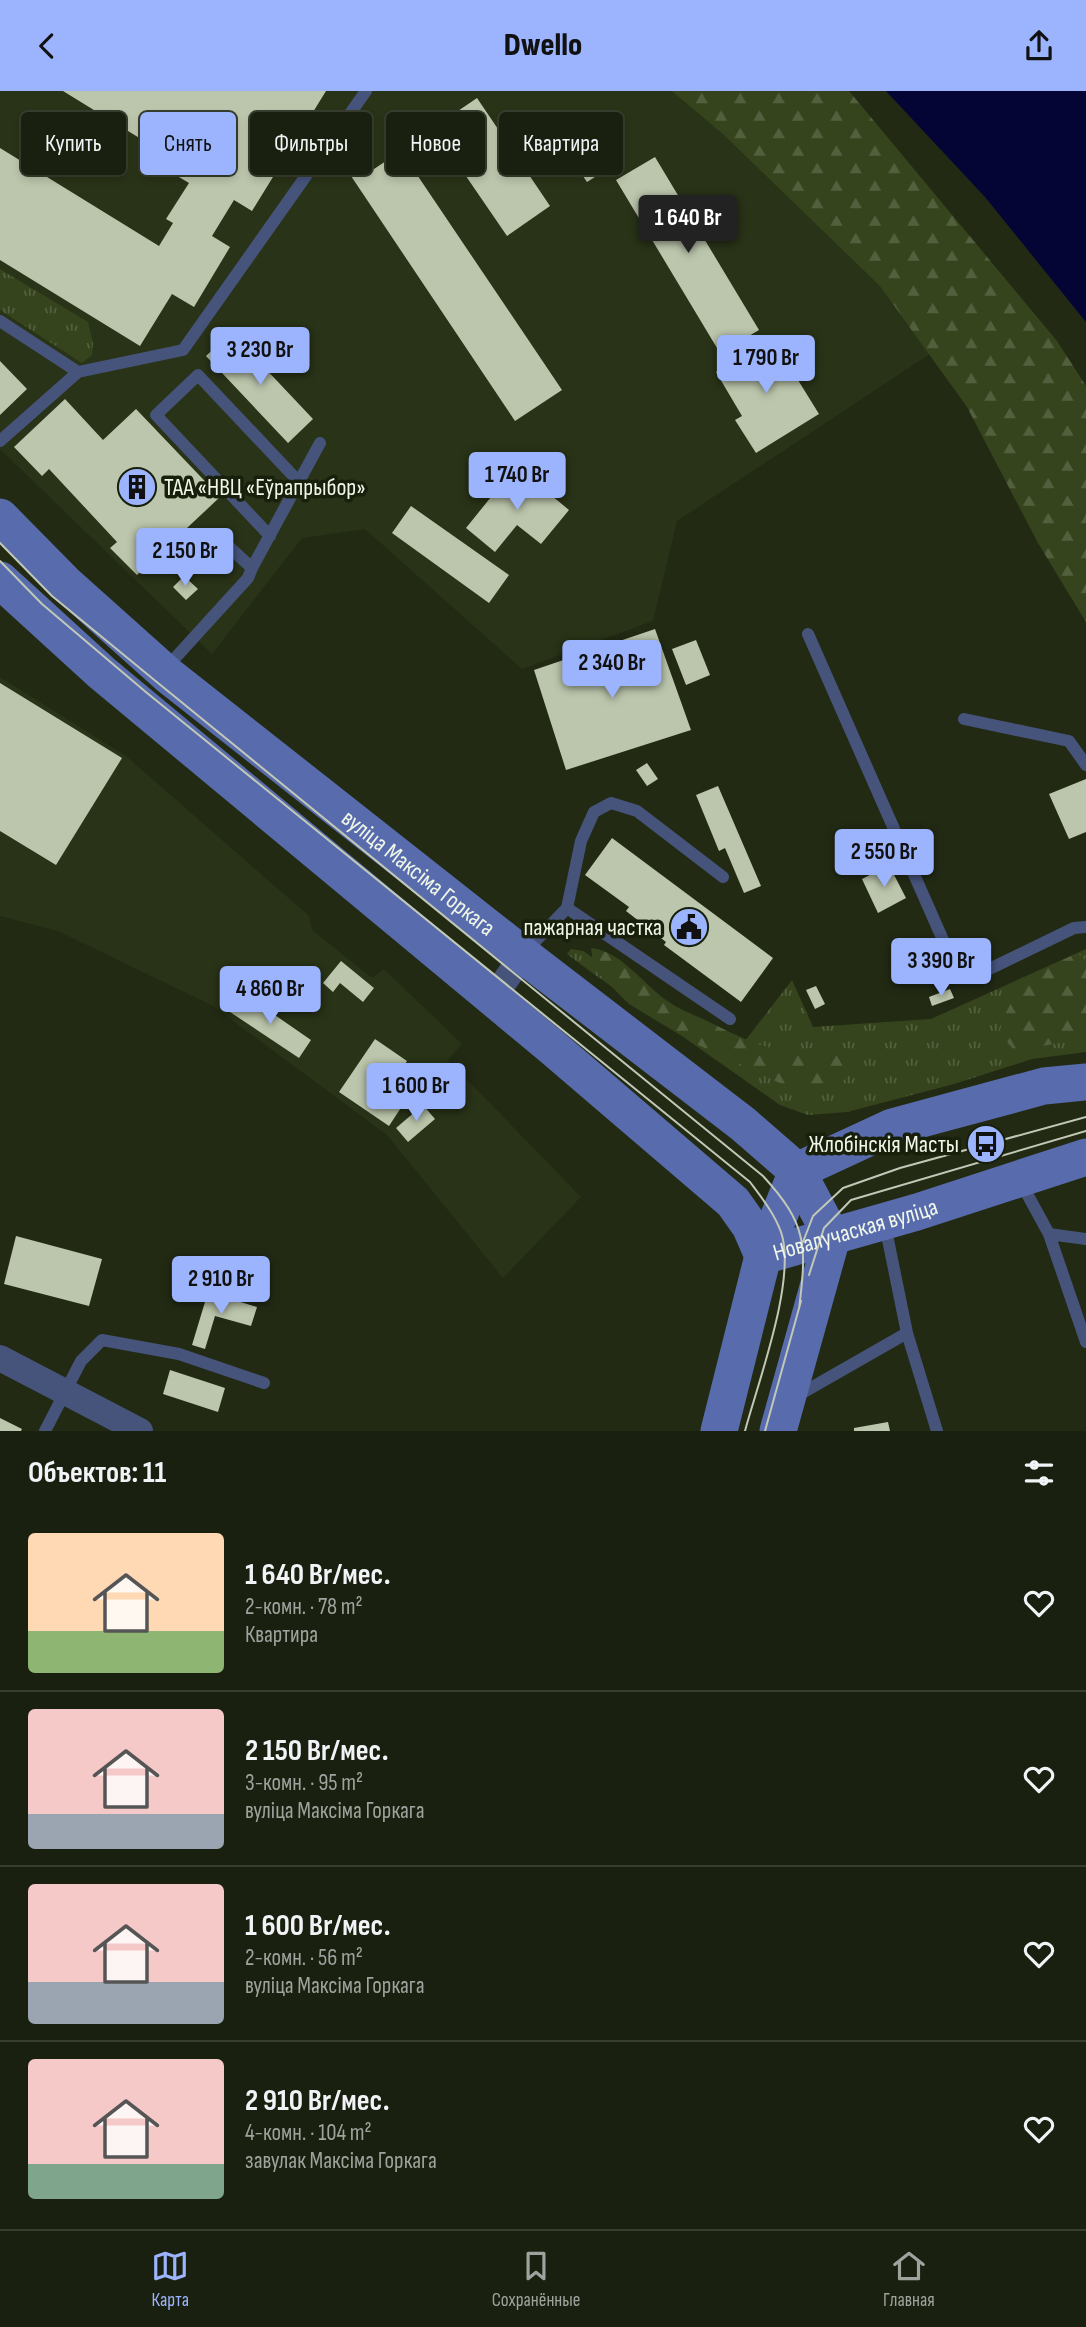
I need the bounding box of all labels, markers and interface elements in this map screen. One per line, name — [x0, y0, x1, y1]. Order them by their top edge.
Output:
text: Dwello — [504, 26, 582, 65]
icon: back — [28, 27, 66, 65]
icon: share — [1020, 27, 1058, 65]
chip: Купить — [21, 112, 126, 175]
chip: Снять — [140, 112, 236, 175]
chip: Фильтры — [250, 112, 372, 175]
chip: Новое — [386, 112, 485, 175]
chip: Квартира — [499, 112, 623, 175]
pin: 1 640 Br — [616, 195, 760, 255]
text: 1 640 Br — [655, 204, 722, 232]
pin: 3 230 Br — [188, 327, 332, 387]
pin: 1 790 Br — [694, 335, 838, 395]
text: 3 230 Br — [227, 336, 293, 364]
text: 1 790 Br — [733, 344, 799, 372]
pin: 1 740 Br — [445, 453, 589, 512]
text: 1 740 Br — [485, 461, 549, 489]
building icon: ТАА «НВЦ «Еўрапрыбор» — [116, 466, 158, 508]
place label: ТАА «НВЦ «Еўрапрыбор» — [164, 473, 366, 502]
pin: 2 150 Br — [113, 529, 257, 588]
text: 2 150 Br — [152, 537, 218, 565]
pin: 2 340 Br — [540, 641, 684, 700]
text: 2 340 Br — [578, 649, 646, 677]
street label: вуліца Максіма Горкага — [336, 803, 501, 942]
pin: 2 550 Br — [812, 829, 956, 889]
text: 2 550 Br — [851, 838, 917, 866]
public building icon: пажарная частка — [668, 906, 710, 948]
place label: пажарная частка — [523, 913, 662, 942]
pin: 3 390 Br — [869, 939, 1013, 998]
text: 3 390 Br — [907, 947, 975, 975]
pin: 4 860 Br — [198, 967, 342, 1026]
text: 4 860 Br — [236, 975, 304, 1003]
pin: 1 600 Br — [344, 1063, 488, 1123]
text: 1 600 Br — [382, 1072, 450, 1100]
bus stop icon: Жлобінскія Масты — [965, 1123, 1007, 1165]
place label: Жлобінскія Масты — [809, 1130, 959, 1159]
street label: Новалучаская вуліца — [770, 1192, 941, 1267]
pin: 2 910 Br — [149, 1257, 293, 1316]
text: 2 910 Br — [188, 1265, 254, 1293]
icon: filters — [1020, 1454, 1058, 1492]
text: Объектов: 11 — [28, 1455, 166, 1491]
text: 1 640 Br/мес. — [245, 1557, 391, 1593]
icon: home — [84, 1561, 168, 1645]
icon: heart — [1020, 1584, 1058, 1622]
text: 2-комн. · 78 m² — [245, 1593, 363, 1621]
text: Квартира — [245, 1621, 318, 1649]
text: 2 150 Br/мес. — [245, 1733, 388, 1769]
icon: home — [84, 1737, 168, 1821]
icon: heart — [1020, 1760, 1058, 1798]
text: 3-комн. · 95 m² — [245, 1769, 363, 1797]
text: вуліца Максіма Горкага — [245, 1797, 425, 1825]
text: 1 600 Br/мес. — [245, 1908, 391, 1944]
icon: home — [84, 1912, 168, 1996]
icon: heart — [1020, 1935, 1058, 1973]
text: 2-комн. · 56 m² — [245, 1944, 363, 1972]
text: вуліца Максіма Горкага — [245, 1972, 425, 2000]
text: 2 910 Br/мес. — [245, 2083, 389, 2119]
icon: home — [84, 2087, 168, 2171]
icon: heart — [1020, 2110, 1058, 2148]
text: 4-комн. · 104 m² — [245, 2119, 372, 2147]
text: завулак Максіма Горкага — [245, 2147, 437, 2175]
tab: Карта — [151, 2247, 189, 2312]
tab: Сохранённые — [492, 2247, 580, 2312]
tab: Главная — [883, 2247, 935, 2312]

